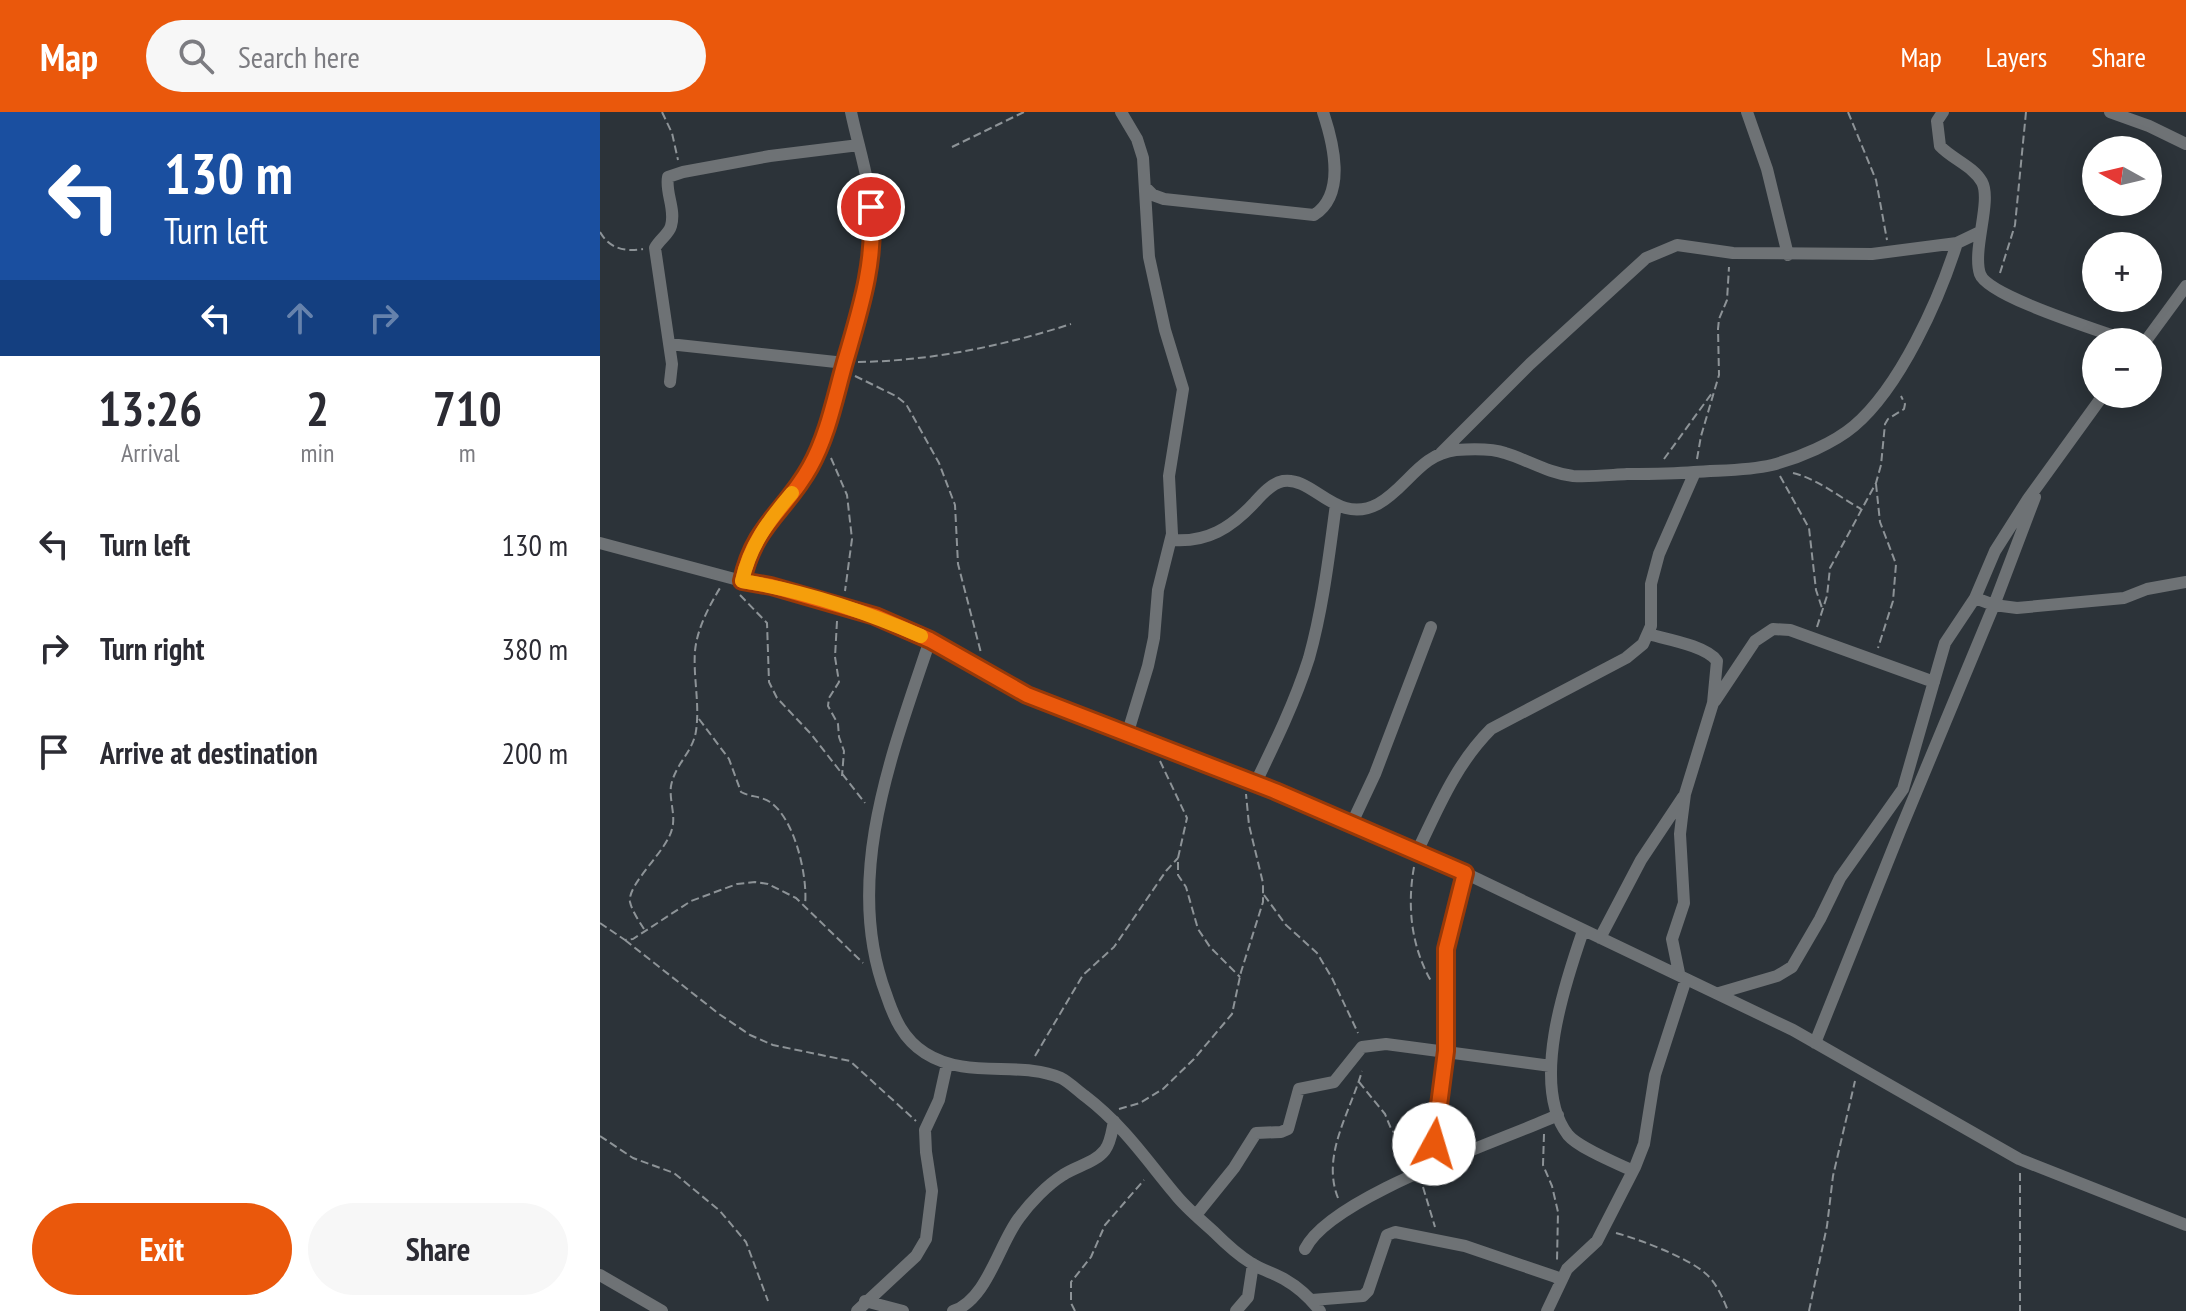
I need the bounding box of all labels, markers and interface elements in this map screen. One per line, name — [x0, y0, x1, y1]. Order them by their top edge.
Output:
search box — [146, 20, 706, 92]
text: Map — [40, 32, 98, 81]
icon: search — [174, 34, 218, 78]
text: Search here — [238, 37, 360, 76]
text: Map — [1900, 38, 1942, 75]
text: Layers — [1986, 38, 2047, 75]
text: Share — [2091, 38, 2146, 75]
north arrow — [2082, 136, 2162, 216]
map controls — [2082, 136, 2162, 408]
text: 130 m — [164, 137, 293, 209]
icon: left — [32, 144, 136, 248]
pin — [837, 173, 905, 241]
icon: arrive — [849, 185, 893, 229]
text: Turn left — [164, 207, 268, 254]
button: + — [2082, 232, 2162, 312]
icon: left — [194, 296, 238, 340]
icon: ahead — [278, 296, 322, 340]
icon: right — [362, 296, 406, 340]
button: − — [2082, 328, 2162, 408]
text: 13:26 — [98, 377, 202, 439]
text: 2 — [306, 377, 329, 439]
text: 710 — [433, 377, 502, 439]
text: Arrival — [121, 436, 180, 469]
text: min — [300, 436, 334, 469]
text: m — [459, 436, 476, 469]
icon: left — [32, 522, 76, 566]
text: Turn left — [100, 525, 190, 564]
text: 130 m — [502, 525, 568, 564]
icon: right — [32, 626, 76, 670]
text: Turn right — [100, 629, 204, 668]
text: 380 m — [502, 629, 568, 668]
icon: arrive — [32, 730, 76, 774]
text: Arrive at destination — [100, 733, 318, 772]
text: 200 m — [502, 733, 568, 772]
position arrow — [1392, 1102, 1476, 1186]
button: Exit — [32, 1203, 292, 1295]
button: Share — [308, 1203, 568, 1295]

